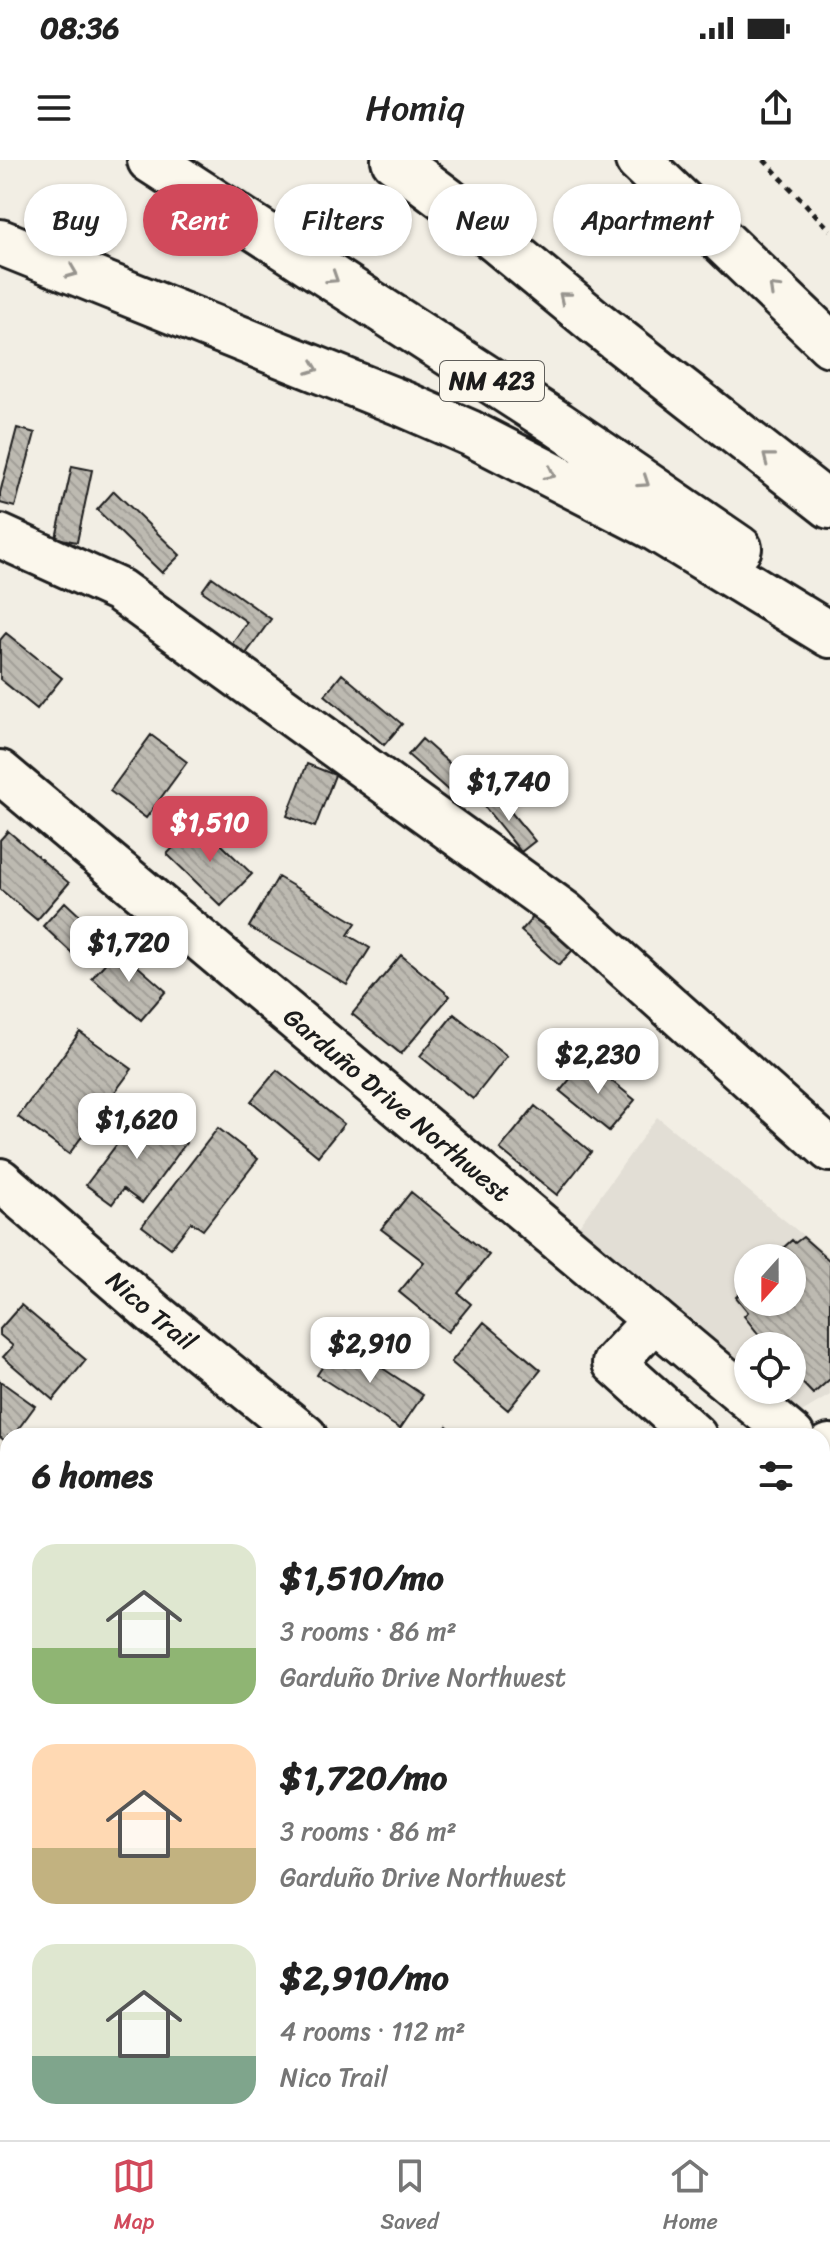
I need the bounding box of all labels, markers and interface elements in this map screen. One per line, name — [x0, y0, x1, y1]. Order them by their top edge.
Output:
text: 08:36 — [40, 1, 120, 55]
text: Homiq — [366, 76, 464, 140]
icon: menu — [32, 86, 76, 130]
icon: share — [754, 86, 798, 130]
chip: Buy — [24, 184, 127, 256]
chip: Rent — [143, 184, 258, 256]
chip: Filters — [274, 184, 412, 256]
chip: New — [428, 184, 537, 256]
chip: Apartment — [553, 184, 741, 256]
one-way arrow — [64, 262, 78, 278]
one-way arrow — [324, 269, 339, 284]
one-way arrow — [769, 284, 783, 298]
one-way arrow — [559, 292, 573, 307]
one-way arrow — [305, 358, 319, 375]
road number: NM 423 — [440, 361, 544, 401]
one-way arrow — [763, 453, 777, 467]
one-way arrow — [542, 465, 557, 480]
one-way arrow — [635, 472, 650, 487]
pin: $1,740 — [444, 755, 574, 823]
text: $1,740 — [467, 758, 551, 804]
pin: $1,510 — [145, 796, 275, 864]
text: $1,510 — [170, 799, 250, 845]
pin: $1,720 — [64, 916, 194, 984]
text: $1,720 — [88, 919, 170, 965]
street label: Garduño Drive Northwest — [273, 995, 522, 1214]
pin: $2,230 — [533, 1028, 663, 1096]
text: $2,230 — [555, 1031, 641, 1077]
pin: $1,620 — [72, 1093, 202, 1161]
text: $1,620 — [96, 1096, 178, 1142]
north arrow — [734, 1244, 806, 1316]
map controls — [734, 1244, 806, 1404]
street label: Nico Trail — [95, 1258, 208, 1363]
pin: $2,910 — [305, 1317, 435, 1385]
text: $2,910 — [328, 1320, 412, 1366]
button: locate — [734, 1332, 806, 1404]
text: 6 homes — [32, 1446, 153, 1506]
icon: filters — [754, 1454, 798, 1498]
text: $1,510/mo — [280, 1548, 444, 1608]
icon: home — [96, 1576, 192, 1672]
text: 3 rooms · 86 m² — [280, 1608, 457, 1654]
text: Garduño Drive Northwest — [280, 1654, 566, 1700]
text: $1,720/mo — [280, 1748, 447, 1808]
icon: home — [96, 1776, 192, 1872]
text: 3 rooms · 86 m² — [280, 1808, 457, 1854]
text: Garduño Drive Northwest — [280, 1854, 566, 1900]
text: $2,910/mo — [280, 1948, 449, 2008]
icon: home — [96, 1976, 192, 2072]
text: 4 rooms · 112 m² — [280, 2008, 465, 2054]
text: Nico Trail — [280, 2054, 388, 2100]
tab: Map — [112, 2154, 156, 2241]
tab: Saved — [381, 2154, 439, 2241]
tab: Home — [663, 2154, 718, 2241]

